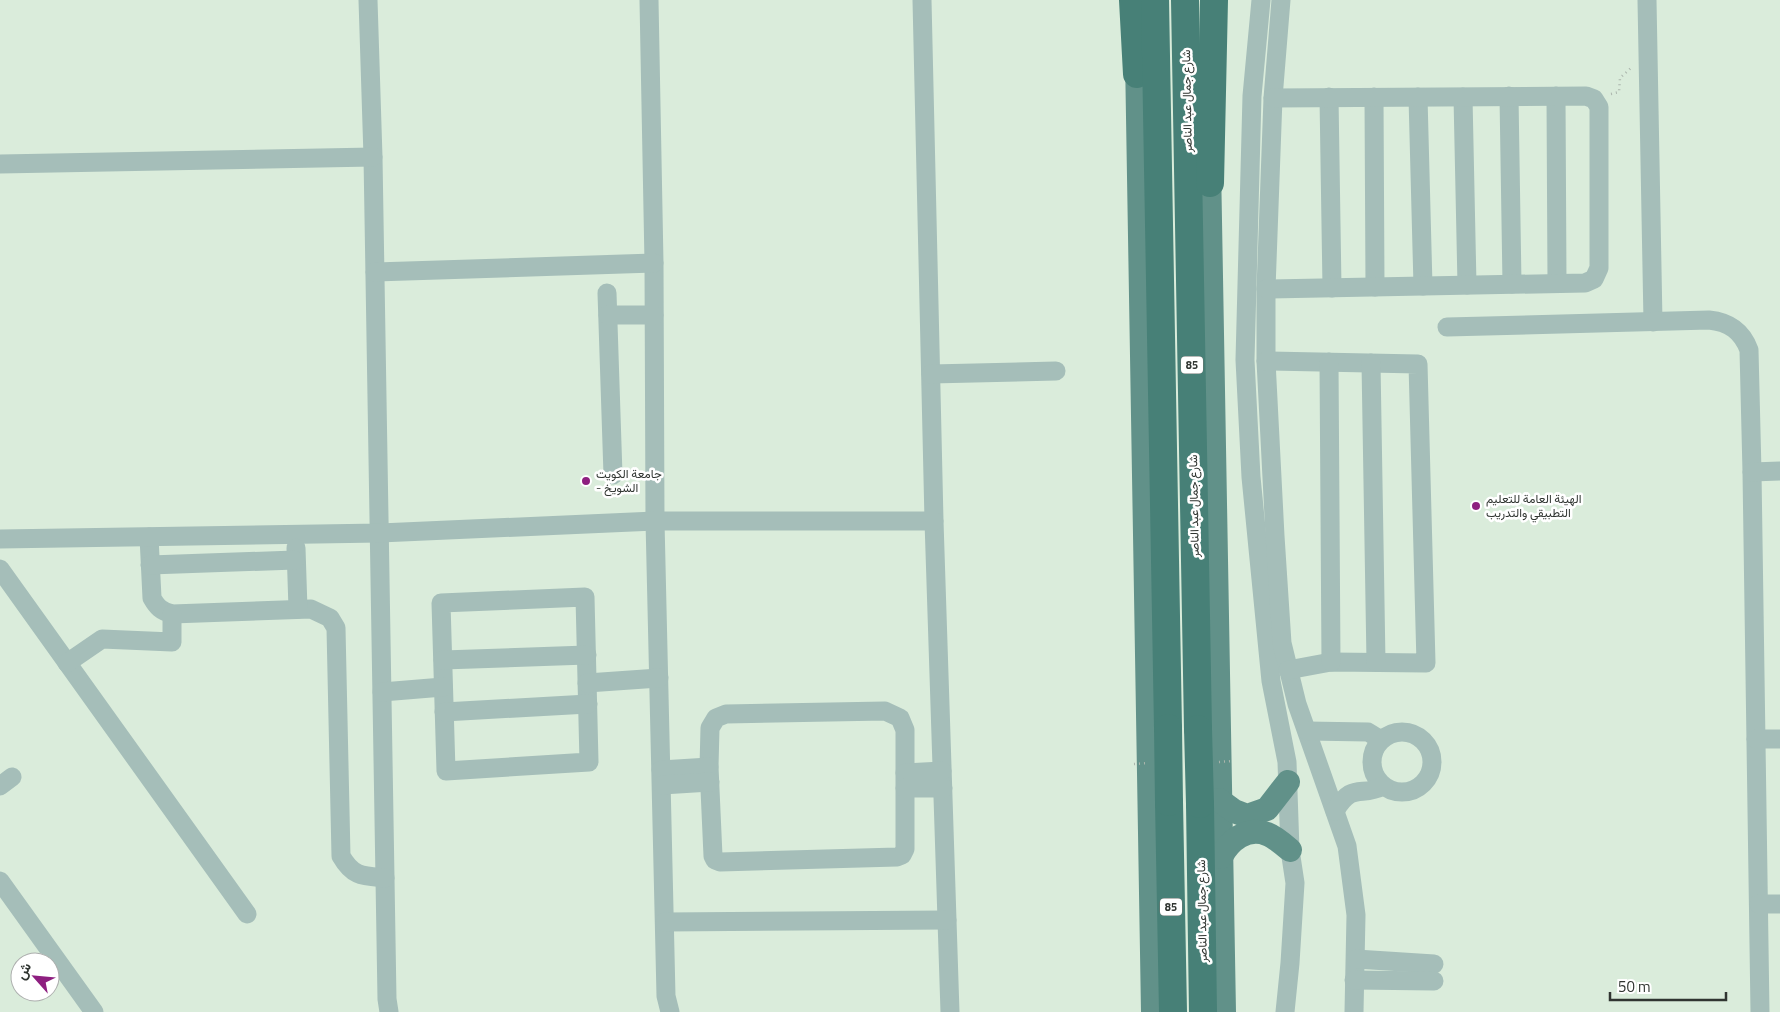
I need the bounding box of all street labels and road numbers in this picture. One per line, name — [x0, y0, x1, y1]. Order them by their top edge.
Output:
street label: شارع جمال عبد الناصر — [1176, 50, 1197, 154]
road number: 85 — [1181, 356, 1203, 374]
street label: شارع جمال عبد الناصر — [1183, 455, 1204, 559]
street label: شارع جمال عبد الناصر — [1191, 860, 1212, 964]
road number: 85 — [1160, 899, 1182, 916]

